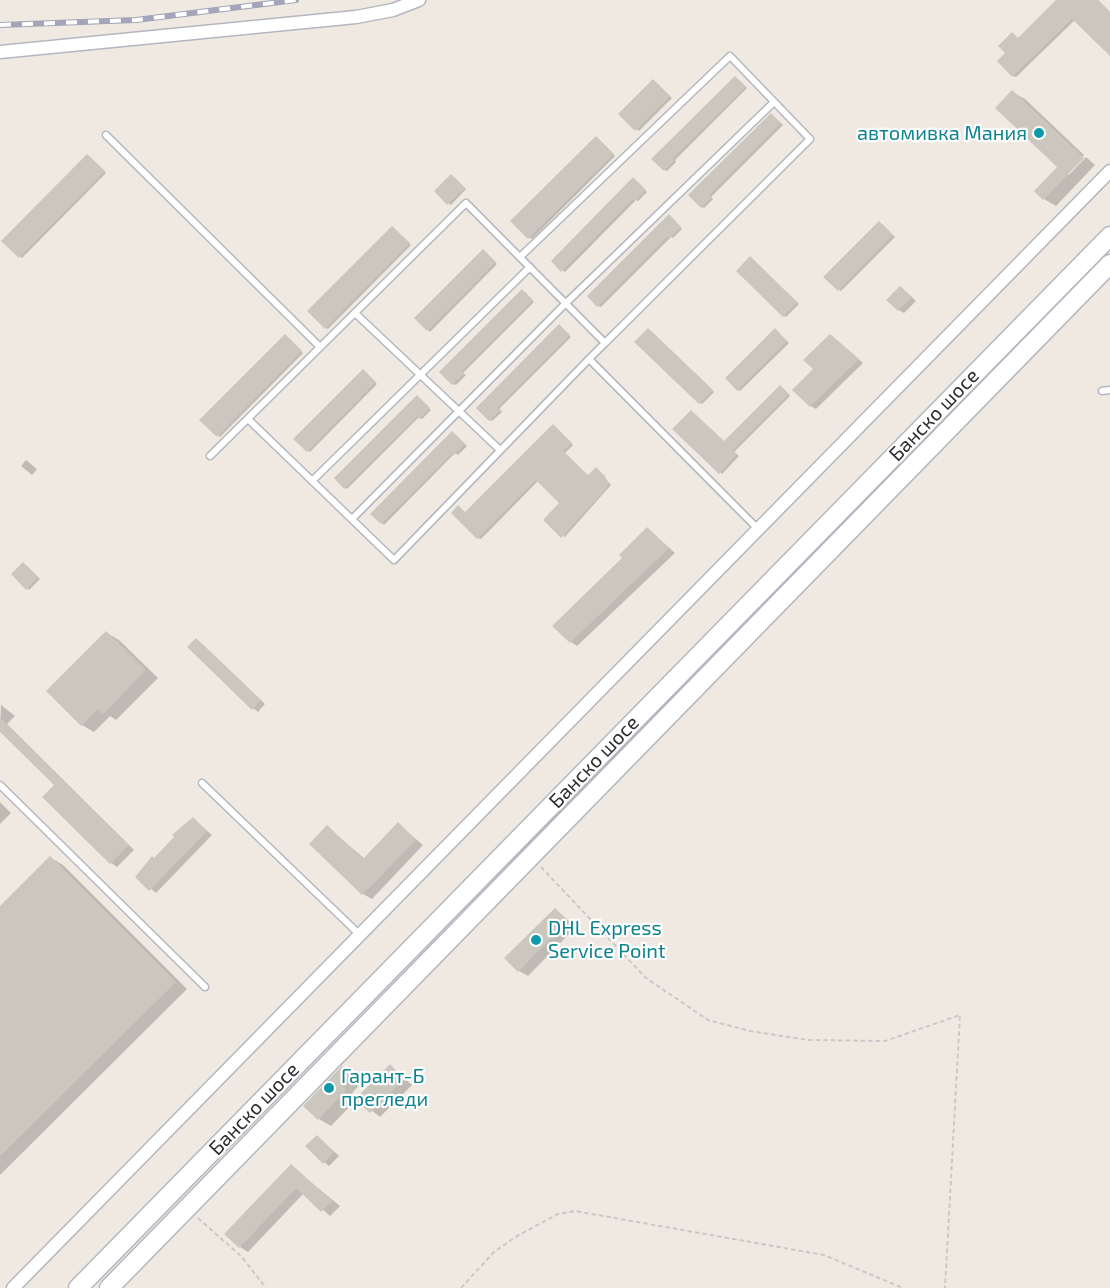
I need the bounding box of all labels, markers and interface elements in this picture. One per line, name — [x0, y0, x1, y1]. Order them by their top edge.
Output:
place label: автомивка Мания — [857, 121, 1027, 145]
marker: автомивка Мания — [1032, 126, 1046, 140]
street label: Банско шосе — [884, 364, 984, 466]
street label: Банско шосе — [544, 711, 644, 813]
place label: DHL Express Service Point — [548, 916, 666, 963]
marker: DHL Express Service Point — [529, 933, 543, 947]
street label: Банско шосе — [204, 1058, 304, 1160]
place label: Гарант-Б прегледи — [341, 1064, 428, 1111]
marker: Гарант-Б прегледи — [322, 1081, 336, 1095]

